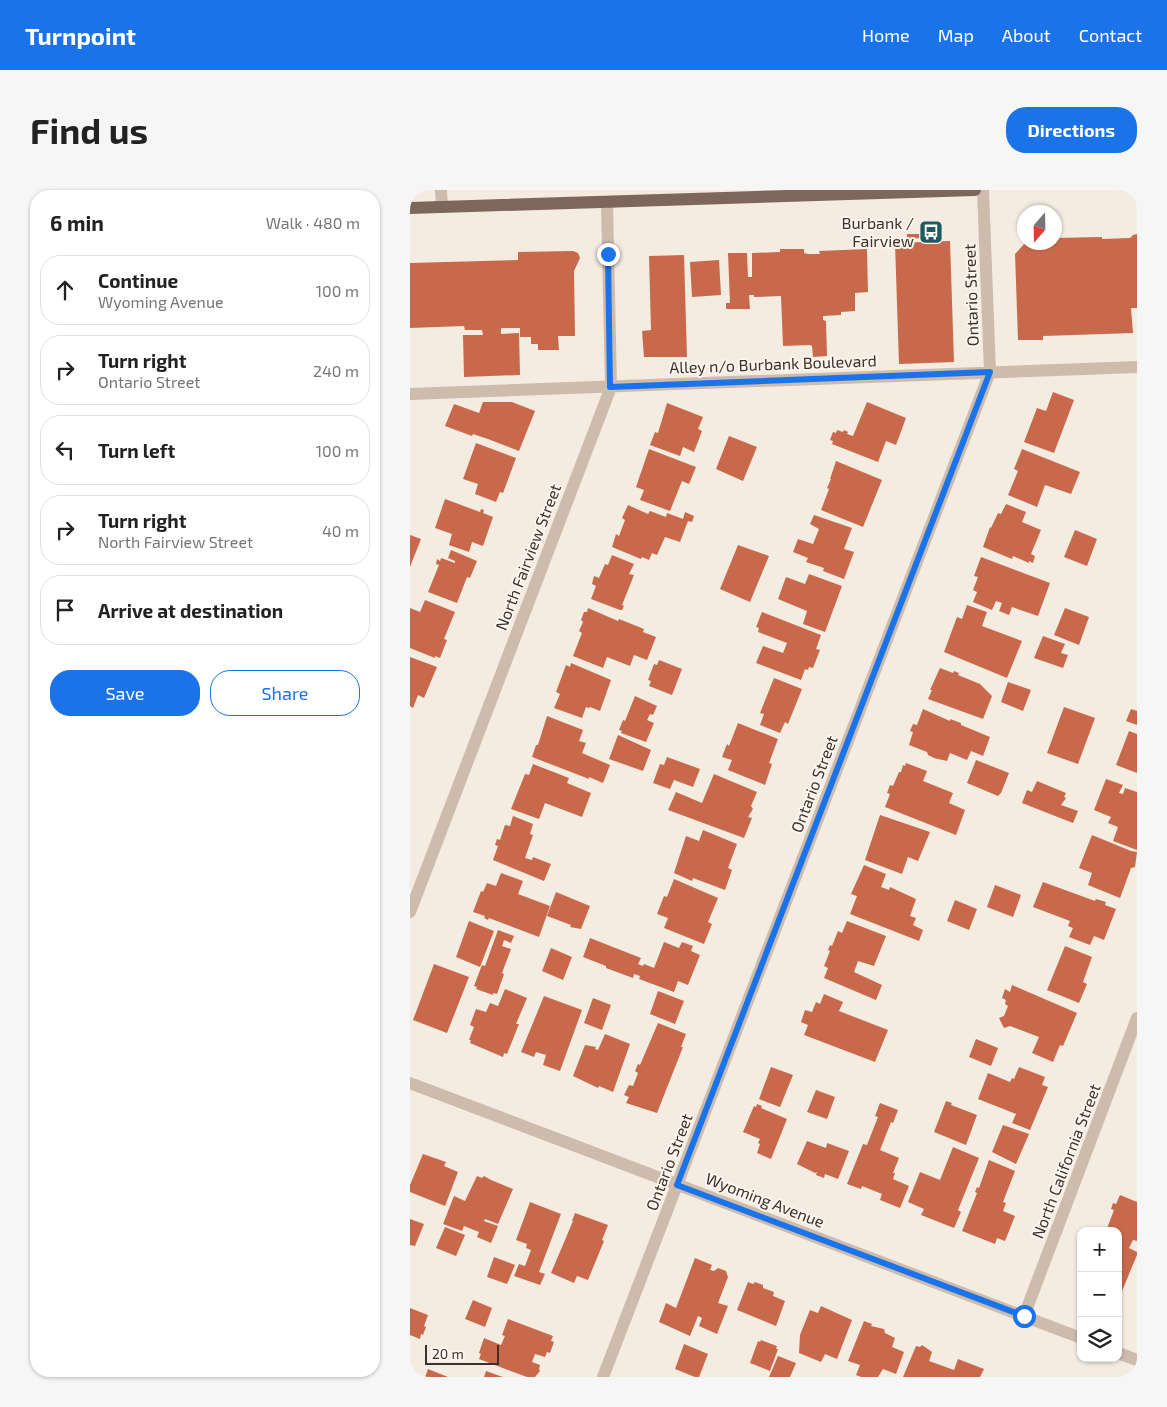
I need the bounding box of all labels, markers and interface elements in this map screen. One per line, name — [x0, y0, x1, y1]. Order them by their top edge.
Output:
text: Turnpoint — [25, 21, 136, 50]
text: Home — [862, 24, 910, 46]
text: Map — [938, 24, 974, 46]
text: About — [1002, 24, 1051, 46]
text: Contact — [1079, 24, 1142, 46]
button: Directions — [1006, 107, 1137, 153]
text: Find us — [30, 109, 148, 151]
north arrow — [1017, 205, 1062, 250]
text: 6 min — [50, 210, 104, 235]
text: Walk · 480 m — [266, 213, 360, 232]
place label: Burbank / Fairview — [842, 213, 914, 250]
bus stop icon: Burbank / Fairview — [918, 219, 944, 245]
route end — [597, 243, 620, 266]
street label: Ontario Street — [959, 244, 982, 347]
text: Continue — [98, 269, 178, 292]
icon: ahead — [51, 276, 79, 304]
text: 100 m — [316, 281, 359, 300]
text: Wyoming Avenue — [98, 292, 224, 311]
text: Turn right — [98, 349, 186, 372]
street label: Alley n/o Burbank Boulevard — [669, 350, 877, 377]
icon: right — [51, 356, 79, 384]
text: 240 m — [313, 361, 359, 380]
text: Ontario Street — [98, 372, 200, 391]
icon: left — [51, 436, 79, 464]
text: Turn left — [98, 439, 175, 462]
text: 100 m — [316, 441, 359, 460]
street label: North Fairview Street — [491, 481, 564, 633]
text: Turn right — [98, 509, 186, 532]
icon: right — [51, 516, 79, 544]
text: 40 m — [322, 521, 359, 540]
text: North Fairview Street — [98, 532, 253, 551]
icon: arrive — [51, 596, 79, 624]
text: Arrive at destination — [98, 599, 283, 622]
button: Save — [50, 670, 200, 716]
button: Share — [210, 670, 360, 716]
street label: Ontario Street — [786, 733, 841, 835]
street label: North California Street — [1027, 1081, 1104, 1241]
street label: Ontario Street — [641, 1111, 696, 1213]
street label: Wyoming Avenue — [703, 1168, 827, 1231]
map controls — [1077, 1227, 1122, 1362]
button: + — [1077, 1227, 1122, 1272]
button: − — [1077, 1272, 1122, 1317]
route start — [1013, 1305, 1036, 1328]
button: layers — [1077, 1317, 1122, 1362]
scale bar — [425, 1342, 499, 1365]
text: 20 m — [432, 1345, 464, 1362]

